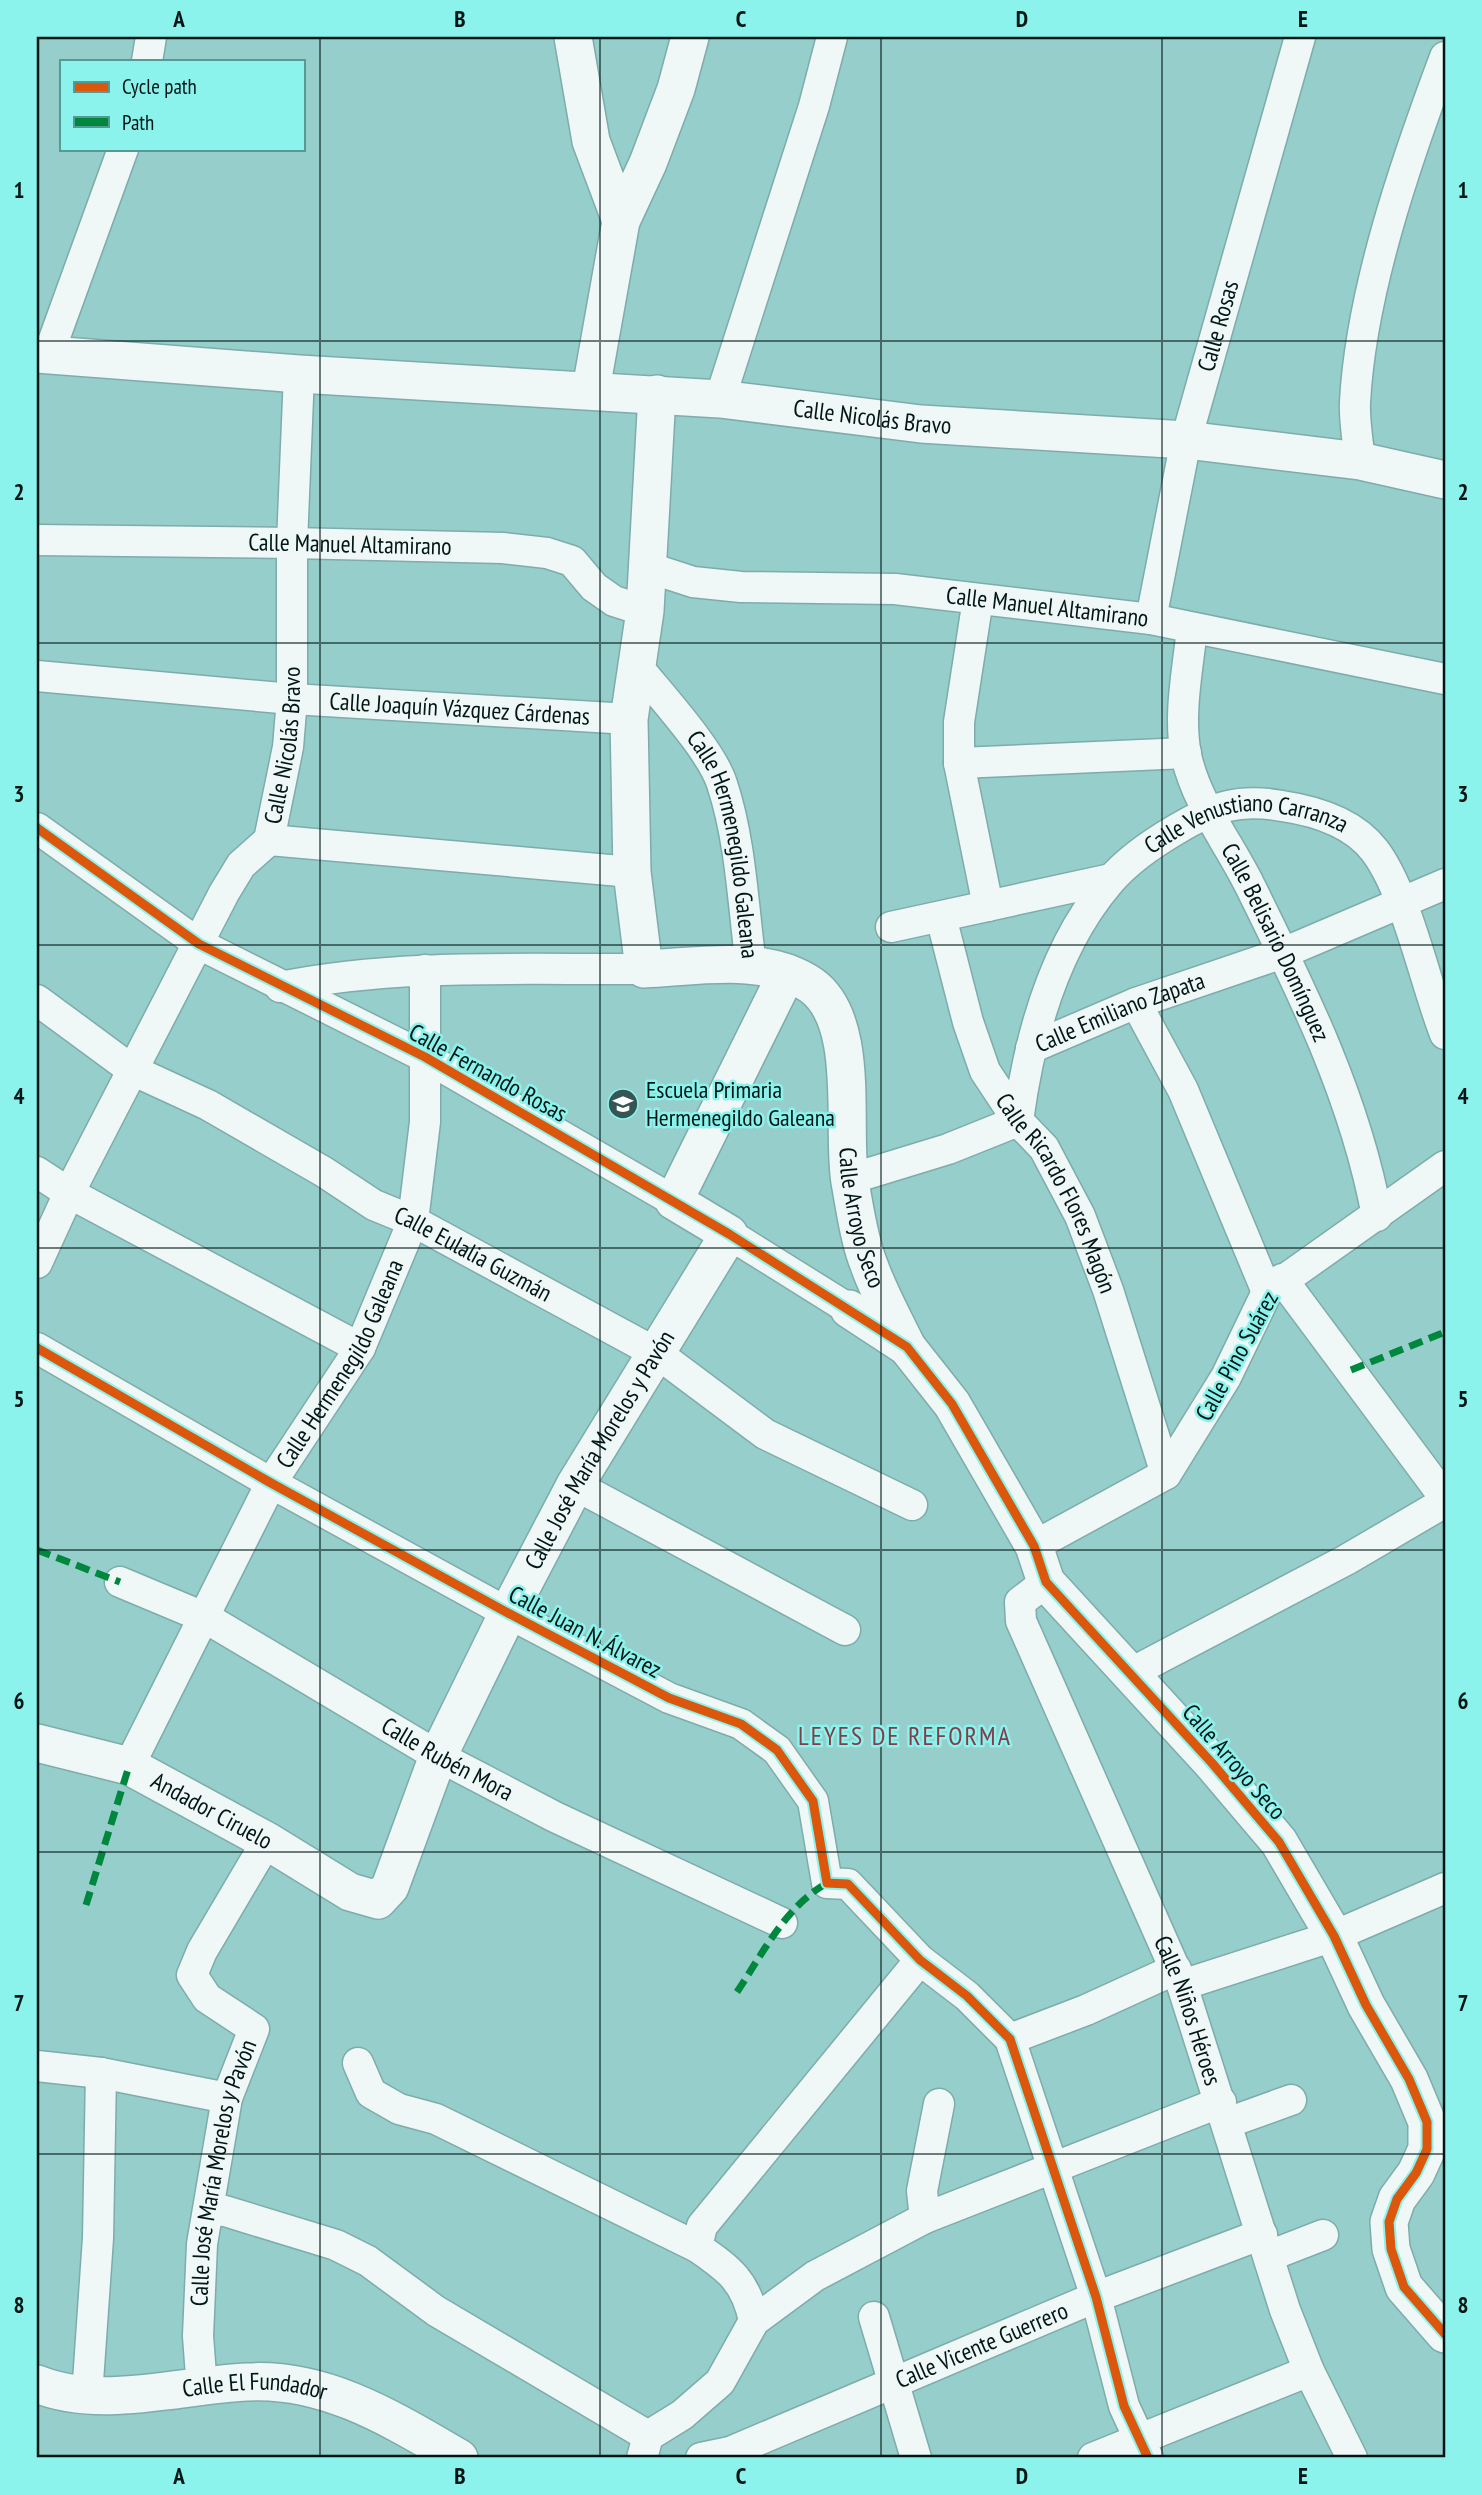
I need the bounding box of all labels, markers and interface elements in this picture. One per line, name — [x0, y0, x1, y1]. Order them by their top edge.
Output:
text: A — [172, 4, 185, 33]
text: B — [454, 4, 466, 33]
text: C — [736, 4, 747, 33]
text: D — [1016, 4, 1028, 33]
text: E — [1298, 4, 1308, 33]
legend — [60, 60, 304, 150]
text: Cycle path — [122, 73, 197, 100]
text: Path — [122, 109, 154, 136]
text: 1 — [14, 175, 25, 204]
text: 1 — [1458, 175, 1469, 204]
street label: Calle Rosas — [1190, 277, 1245, 375]
street label: Calle Nicolás Bravo — [792, 392, 952, 441]
text: 2 — [14, 477, 25, 506]
text: 2 — [1458, 477, 1469, 506]
street label: Calle Manuel Altamirano — [248, 526, 452, 562]
street label: Calle Manuel Altamirano — [945, 579, 1150, 634]
street label: Calle Nicolás Bravo — [257, 667, 307, 827]
street label: Calle Joaquín Vázquez Cárdenas — [329, 685, 591, 732]
street label: Calle Hermenegildo Galeana — [680, 724, 766, 960]
text: 3 — [14, 779, 25, 808]
text: 3 — [1458, 779, 1469, 808]
street label: Calle Venustiano Carranza — [1138, 787, 1354, 861]
street label: Calle Belisario Domínguez — [1214, 837, 1337, 1046]
street label: Calle Emiliano Zapata — [1030, 965, 1209, 1059]
street label: Calle Fernando Rosas — [404, 1016, 573, 1129]
place label: Escuela Primaria Hermenegildo Galeana — [646, 1074, 835, 1133]
text: 4 — [14, 1081, 25, 1110]
text: 4 — [1458, 1081, 1469, 1110]
school or university icon: Escuela Primaria Hermenegildo Galeana — [606, 1087, 640, 1121]
street label: Calle Ricardo Flores Magón — [989, 1087, 1124, 1297]
street label: Calle Arroyo Seco — [832, 1147, 892, 1292]
street label: Calle Eulalia Guzmán — [390, 1199, 557, 1308]
street label: Calle Hermenegildo Galeana — [269, 1255, 410, 1474]
street label: Calle Pino Suárez — [1188, 1285, 1285, 1426]
street label: Calle José María Morelos y Pavón — [518, 1324, 681, 1575]
text: 5 — [14, 1384, 25, 1413]
text: 5 — [1458, 1384, 1469, 1413]
street label: Calle Juan N. Álvarez — [503, 1578, 667, 1685]
text: 6 — [14, 1686, 25, 1715]
text: 6 — [1458, 1686, 1469, 1715]
street label: Calle Arroyo Seco — [1176, 1697, 1293, 1826]
street label: Calle Rubén Mora — [376, 1710, 519, 1808]
district label: LEYES DE REFORMA — [798, 1719, 1012, 1752]
street label: Andador Ciruelo — [146, 1765, 278, 1856]
street label: Calle Niños Héroes — [1147, 1931, 1229, 2089]
text: 7 — [14, 1988, 25, 2017]
text: 7 — [1458, 1988, 1469, 2017]
street label: Calle José María Morelos y Pavón — [183, 2035, 263, 2307]
text: 8 — [14, 2290, 25, 2319]
text: 8 — [1458, 2290, 1469, 2319]
street label: Calle Vicente Guerrero — [891, 2295, 1073, 2395]
street label: Calle El Fundador — [180, 2366, 332, 2407]
text: A — [172, 2461, 185, 2490]
text: B — [454, 2461, 466, 2490]
text: C — [736, 2461, 747, 2490]
text: D — [1016, 2461, 1028, 2490]
text: E — [1298, 2461, 1308, 2490]

